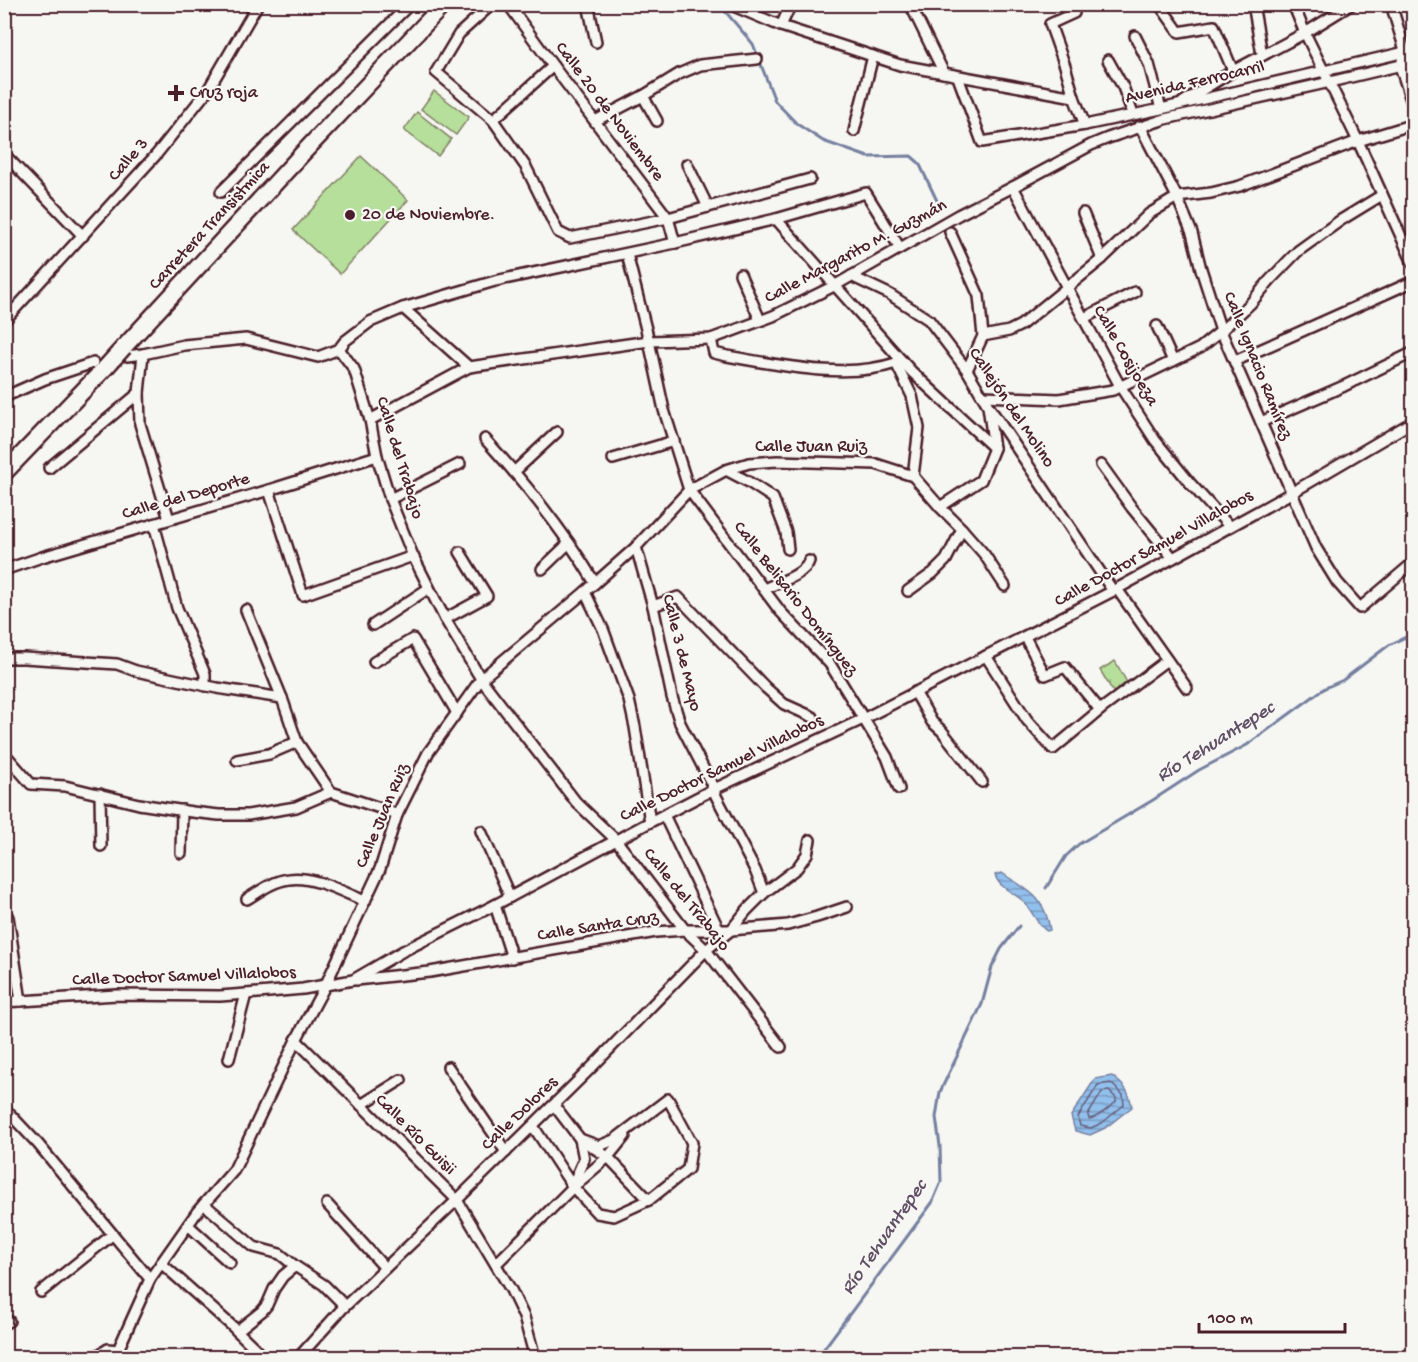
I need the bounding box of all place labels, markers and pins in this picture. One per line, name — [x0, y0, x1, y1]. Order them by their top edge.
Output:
place label: Cruz roja — [190, 83, 259, 104]
marker: Cruz roja — [167, 84, 185, 102]
place label: 20 de Noviembre. — [362, 205, 495, 226]
marker: 20 de Noviembre. — [343, 208, 357, 222]

